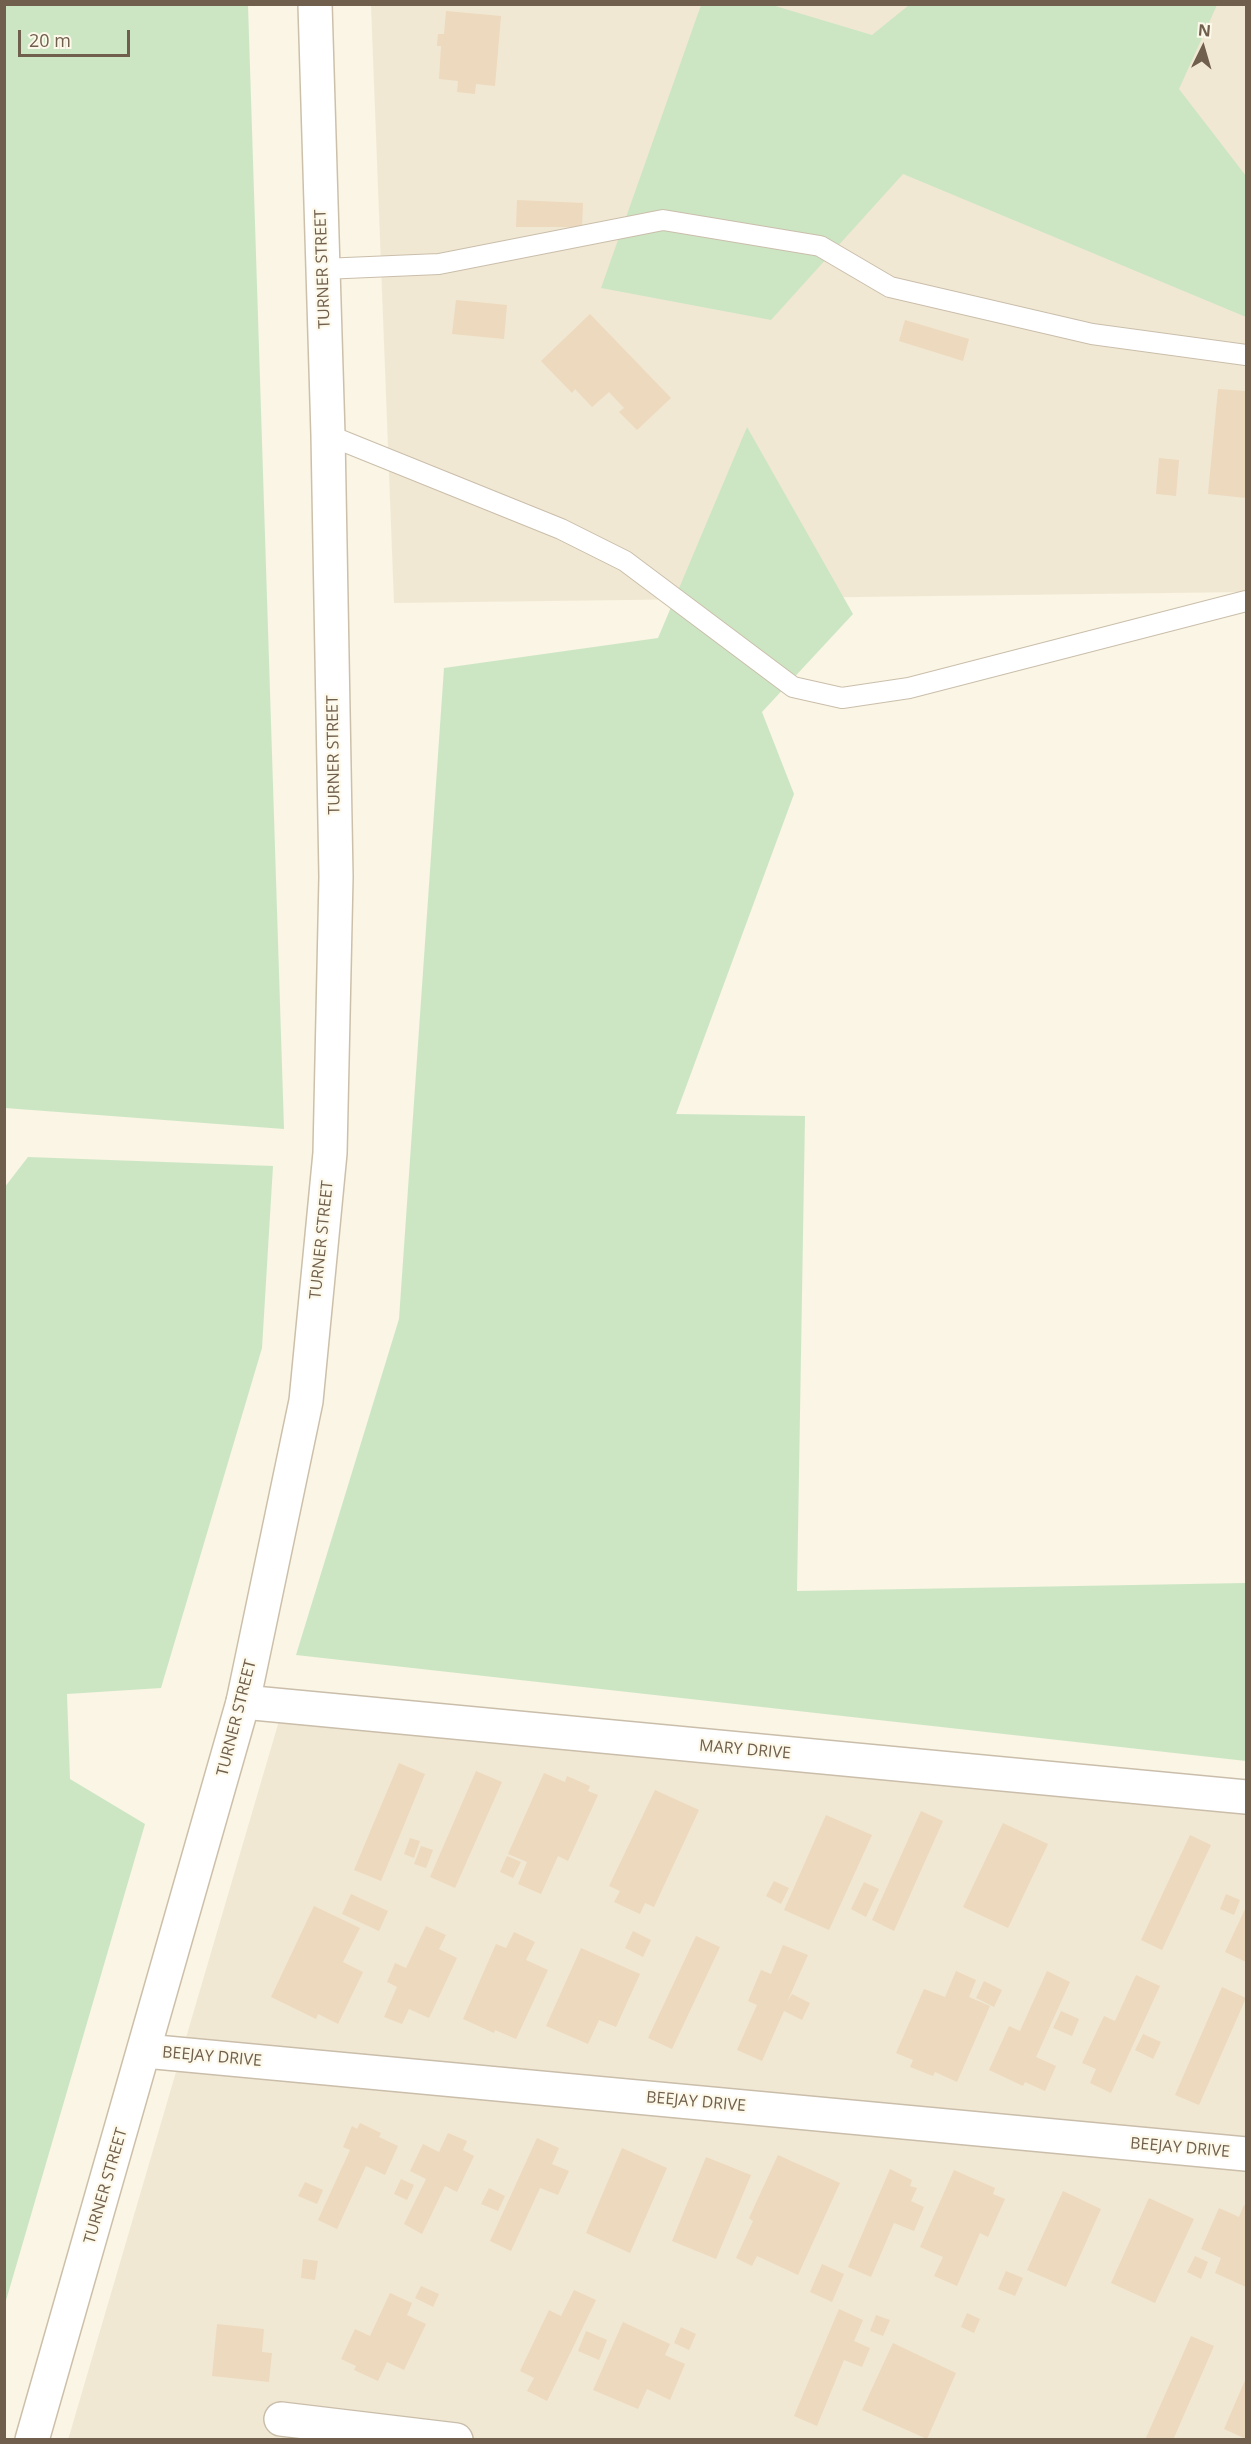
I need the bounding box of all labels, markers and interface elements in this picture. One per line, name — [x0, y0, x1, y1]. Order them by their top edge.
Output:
scale bar — [21, 18, 134, 56]
north arrow — [1173, 18, 1233, 78]
text: N — [1197, 19, 1212, 42]
text: 20 m — [29, 28, 71, 52]
street label: TURNER STREET — [311, 209, 335, 329]
street label: TURNER STREET — [323, 695, 345, 815]
street label: TURNER STREET — [306, 1180, 338, 1300]
street label: TURNER STREET — [213, 1658, 261, 1778]
street label: MARY DRIVE — [698, 1736, 792, 1764]
street label: BEEJAY DRIVE — [161, 2043, 263, 2071]
street label: BEEJAY DRIVE — [645, 2088, 747, 2116]
street label: TURNER STREET — [80, 2126, 132, 2246]
street label: BEEJAY DRIVE — [1129, 2134, 1231, 2162]

